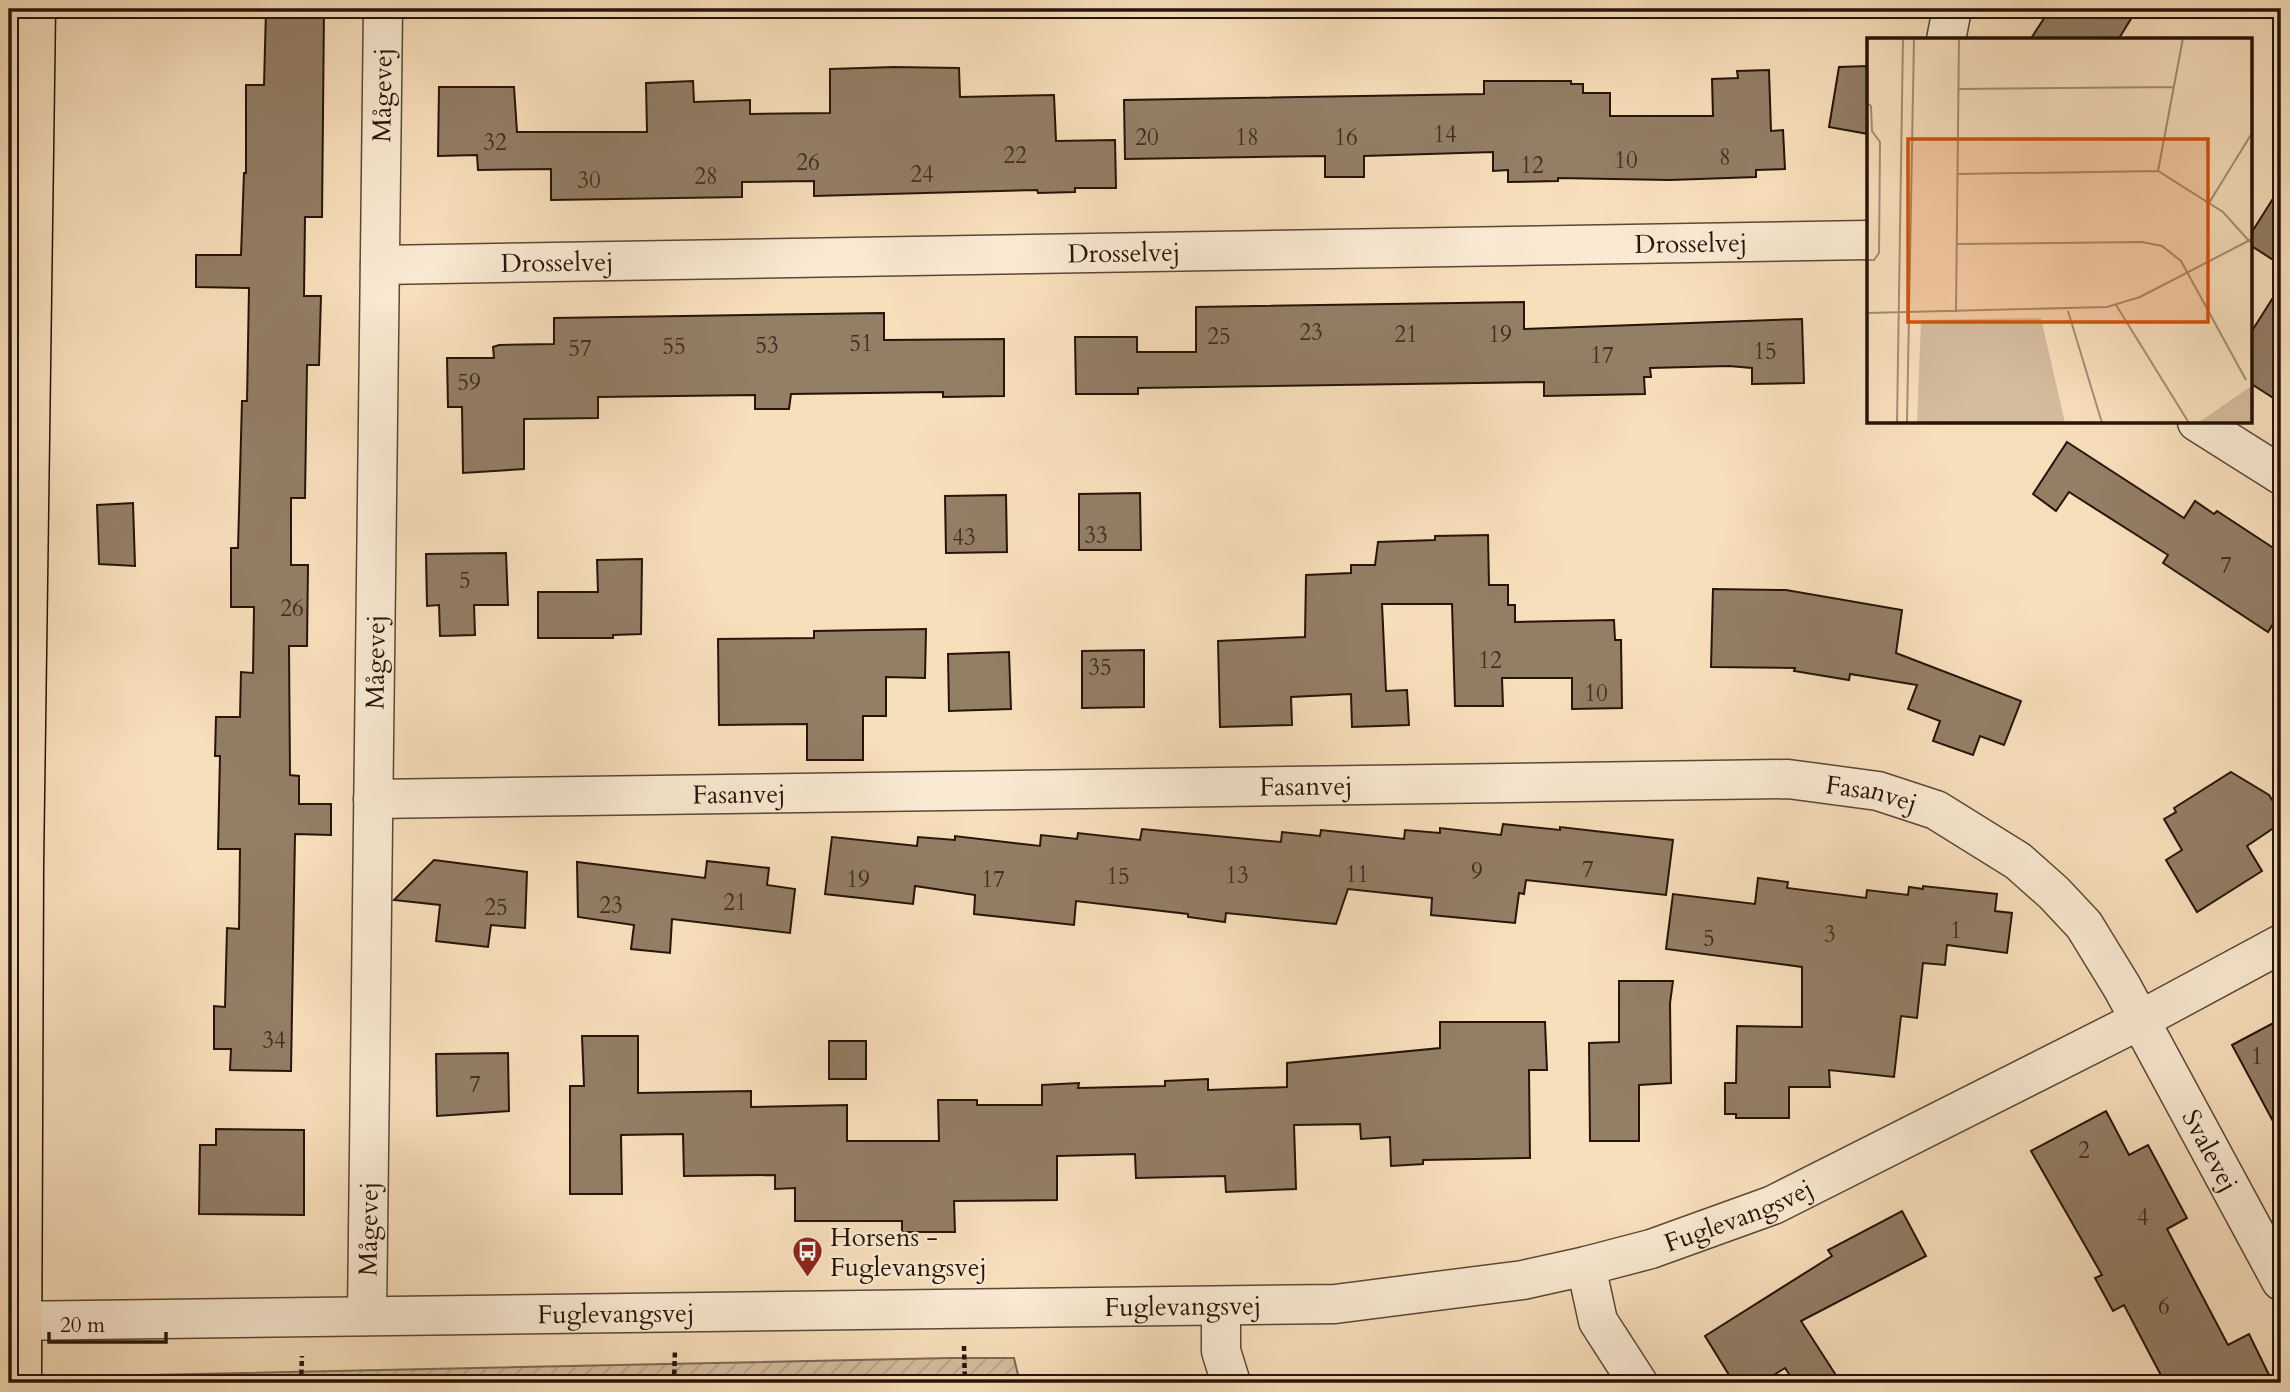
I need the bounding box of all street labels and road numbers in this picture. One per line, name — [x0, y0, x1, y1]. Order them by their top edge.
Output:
street label: Mågevej — [364, 48, 400, 143]
street label: Drosselvej — [1634, 225, 1748, 261]
street label: Drosselvej — [1067, 234, 1181, 271]
street label: Drosselvej — [500, 244, 614, 280]
street label: Mågevej — [357, 615, 393, 709]
street label: Fasanvej — [1824, 767, 1922, 820]
street label: Fasanvej — [1259, 768, 1353, 804]
street label: Fasanvej — [692, 776, 786, 812]
street label: Svalevej — [2174, 1103, 2247, 1197]
street label: Fuglevangsvej — [1659, 1170, 1819, 1260]
street label: Mågevej — [350, 1182, 386, 1276]
street label: Fuglevangsvej — [1104, 1287, 1262, 1324]
street label: Fuglevangsvej — [537, 1295, 695, 1332]

